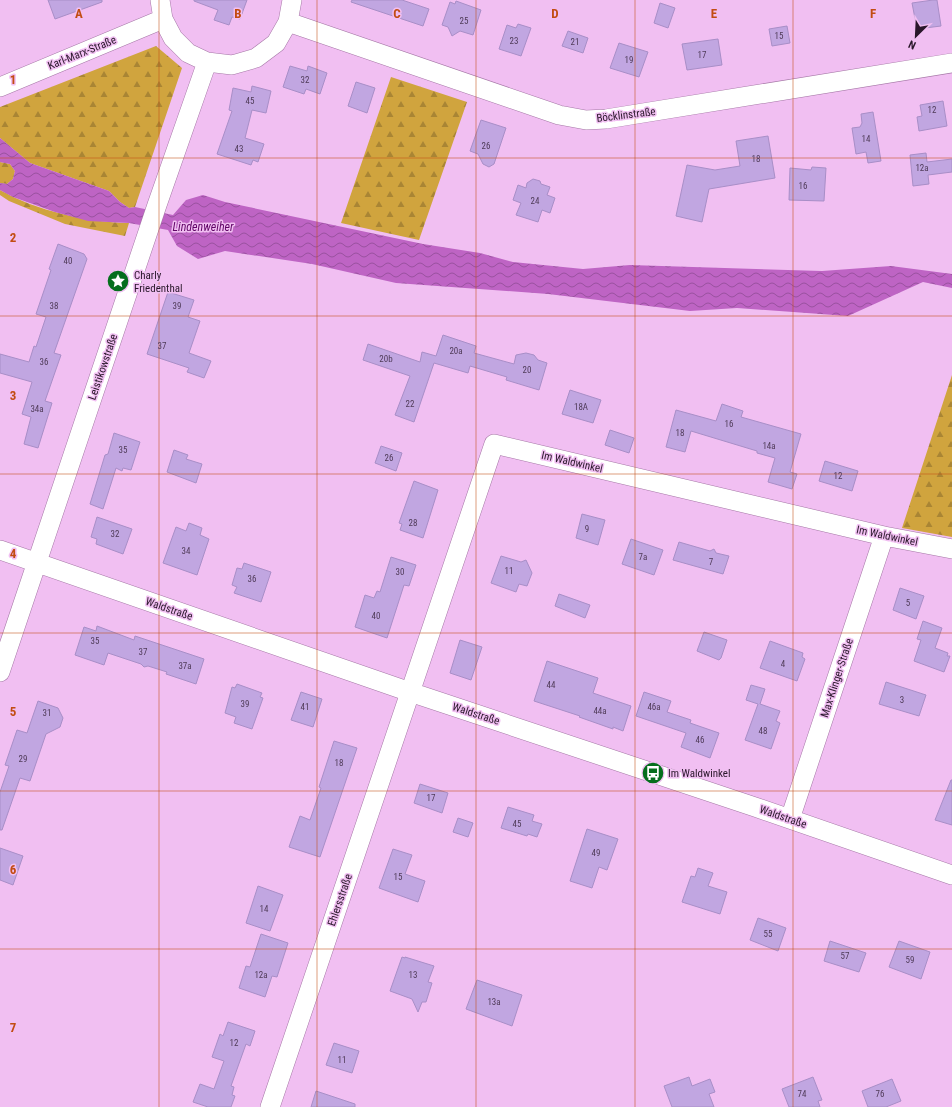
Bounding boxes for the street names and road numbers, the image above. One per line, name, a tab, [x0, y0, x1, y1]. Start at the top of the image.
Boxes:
street label: Karl-Marx-Straße	[46, 33, 118, 73]
street label: Böcklinstraße	[596, 105, 656, 125]
street label: Leistikowstraße	[86, 332, 120, 402]
street label: Im Waldwinkel	[540, 449, 604, 475]
street label: Im Waldwinkel	[855, 523, 919, 549]
street label: Waldstraße	[144, 595, 194, 623]
street label: Max-Klinger-Straße	[818, 637, 856, 719]
street label: Waldstraße	[451, 700, 501, 728]
street label: Waldstraße	[758, 803, 808, 831]
street label: Ehlersstraße	[325, 872, 355, 928]

